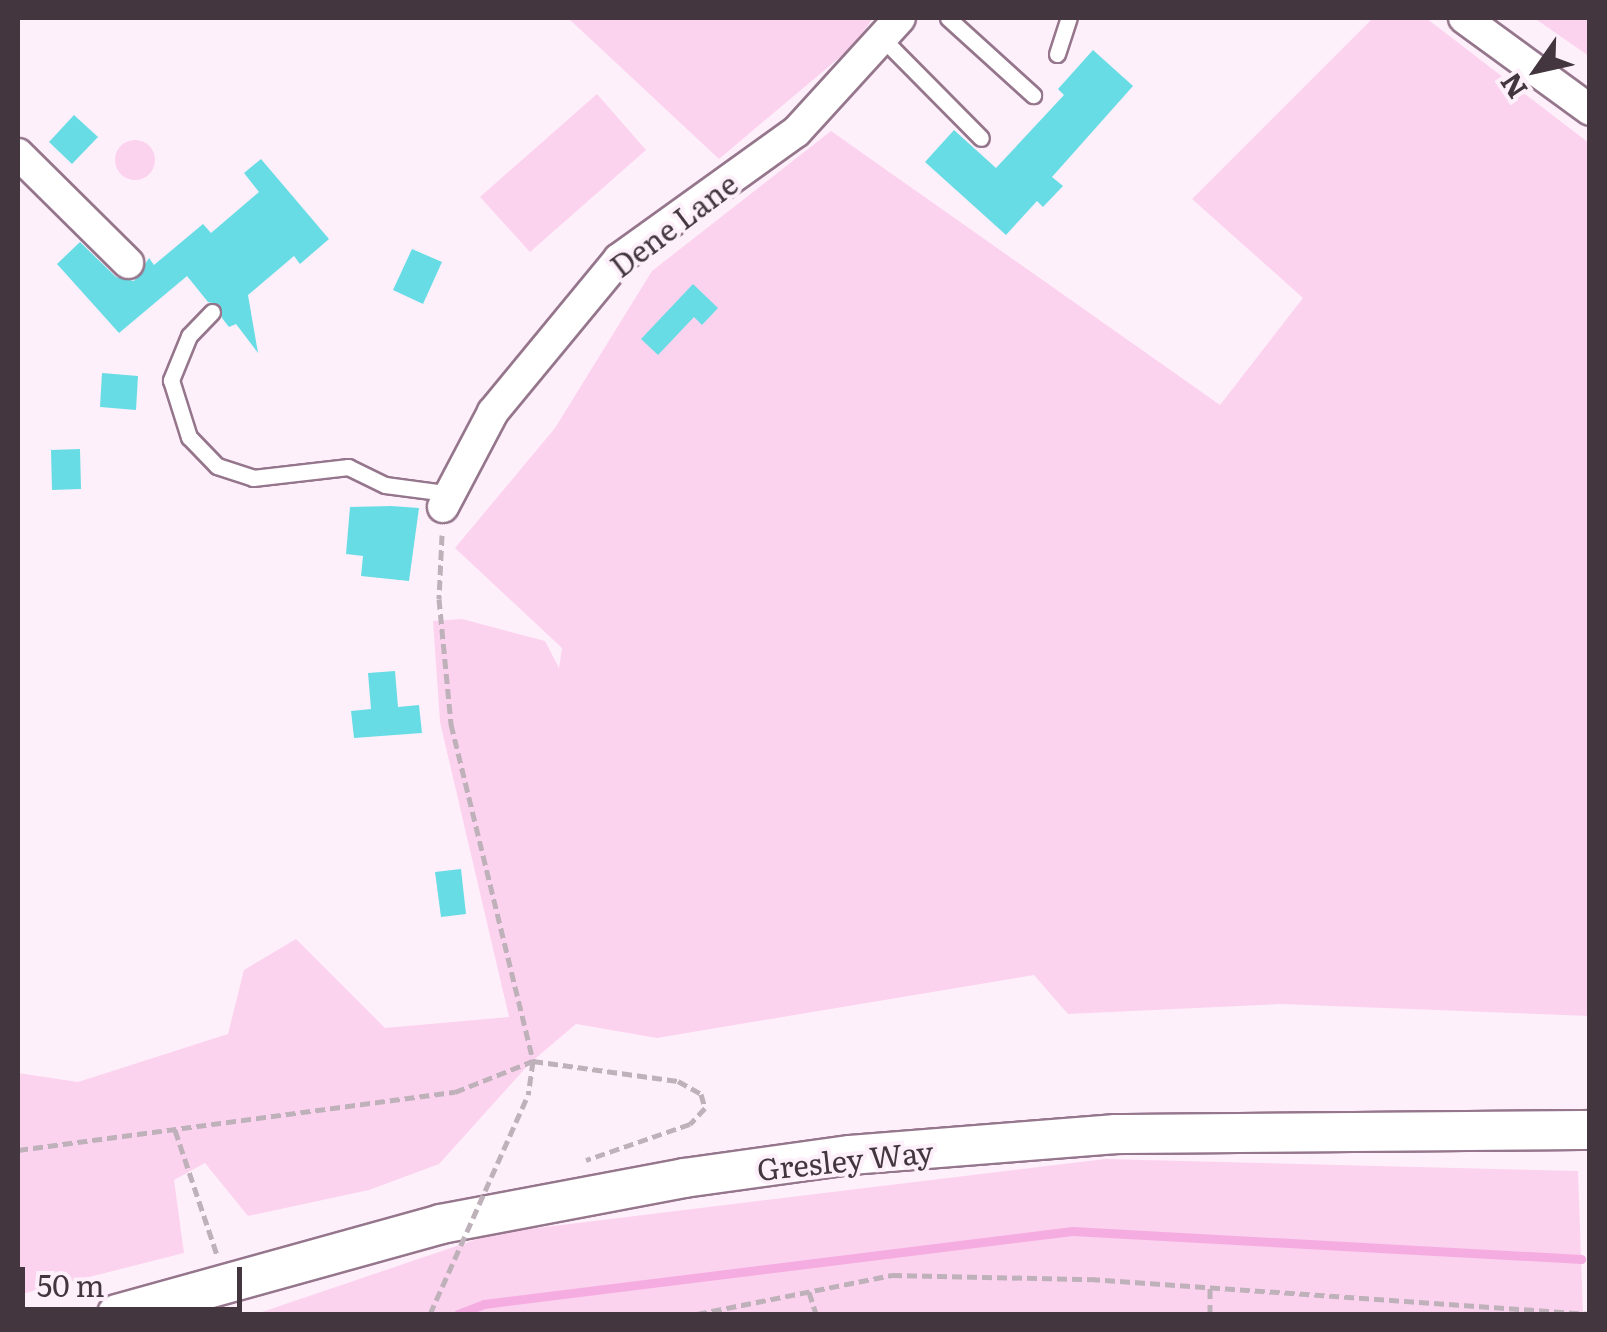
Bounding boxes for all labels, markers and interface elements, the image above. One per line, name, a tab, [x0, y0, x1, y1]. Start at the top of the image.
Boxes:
north arrow	[1487, 20, 1587, 120]
text: N	[1488, 65, 1536, 108]
street label: Dene Lane	[602, 165, 744, 283]
street label: Gresley Way	[755, 1132, 935, 1186]
scale bar	[25, 1247, 248, 1309]
text: 50 m	[37, 1262, 105, 1306]

